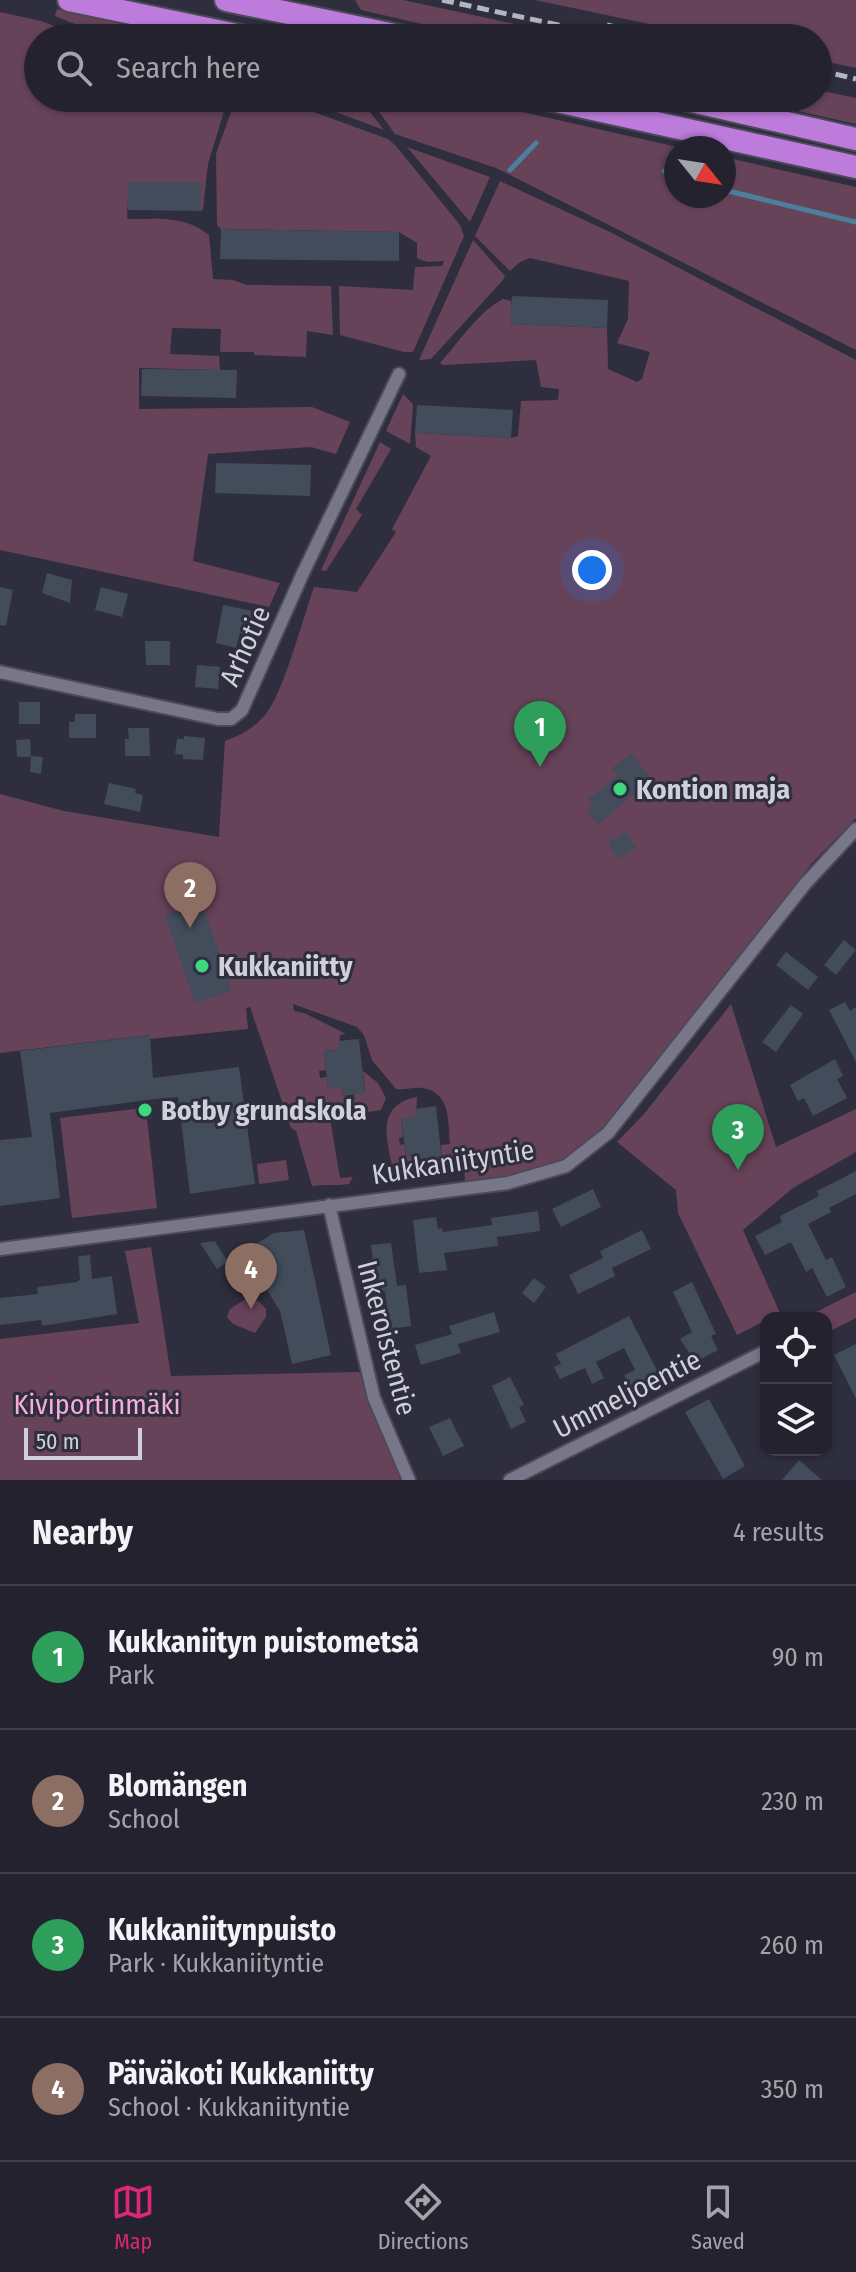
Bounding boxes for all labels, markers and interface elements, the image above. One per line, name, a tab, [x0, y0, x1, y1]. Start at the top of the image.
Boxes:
search box	[24, 24, 832, 112]
icon: search	[52, 46, 96, 90]
text: Search here	[116, 50, 261, 86]
north arrow	[664, 136, 736, 208]
your location	[572, 550, 612, 590]
street label: Arhotie	[213, 601, 277, 691]
pin: 1	[514, 701, 566, 767]
place label: Kontion maja	[636, 773, 790, 806]
marker: Kontion maja	[611, 780, 629, 798]
pin: 2	[164, 862, 216, 928]
place label: Kukkaniitty	[218, 950, 353, 983]
marker: Kukkaniitty	[193, 957, 211, 975]
place label: Botby grundskola	[161, 1094, 367, 1127]
marker: Botby grundskola	[136, 1101, 154, 1119]
pin: 3	[712, 1104, 764, 1170]
street label: Kukkaniityntie	[370, 1133, 536, 1191]
pin: 4	[225, 1243, 277, 1309]
street label: Inkeroistentie	[351, 1257, 423, 1419]
map controls	[760, 1312, 832, 1456]
button: locate	[760, 1312, 832, 1384]
street label: Ummeljoentie	[548, 1343, 706, 1445]
button: layers	[760, 1384, 832, 1456]
park label: Kiviportinmäki	[13, 1388, 181, 1421]
scale bar	[24, 1424, 142, 1460]
text: 50 m	[36, 1428, 80, 1455]
text: Nearby	[32, 1512, 133, 1553]
text: 4 results	[733, 1517, 824, 1548]
text: Kukkaniityn puistometsä	[108, 1624, 419, 1660]
text: 1	[53, 1642, 64, 1673]
text: 90 m	[772, 1642, 824, 1673]
text: Park	[108, 1660, 154, 1691]
text: Blomängen	[108, 1768, 248, 1804]
text: 2	[52, 1786, 64, 1817]
text: 230 m	[761, 1786, 824, 1817]
text: School	[108, 1804, 180, 1835]
text: Kukkaniitynpuisto	[108, 1912, 336, 1948]
text: 3	[52, 1930, 64, 1961]
text: 260 m	[760, 1930, 824, 1961]
text: Park · Kukkaniityntie	[108, 1948, 324, 1979]
text: Päiväkoti Kukkaniitty	[108, 2056, 374, 2092]
text: 4	[51, 2074, 65, 2105]
text: 350 m	[761, 2074, 824, 2105]
text: School · Kukkaniityntie	[108, 2092, 350, 2123]
tab: Map	[111, 2180, 155, 2255]
tab: Directions	[378, 2180, 469, 2255]
tab: Saved	[691, 2180, 745, 2255]

